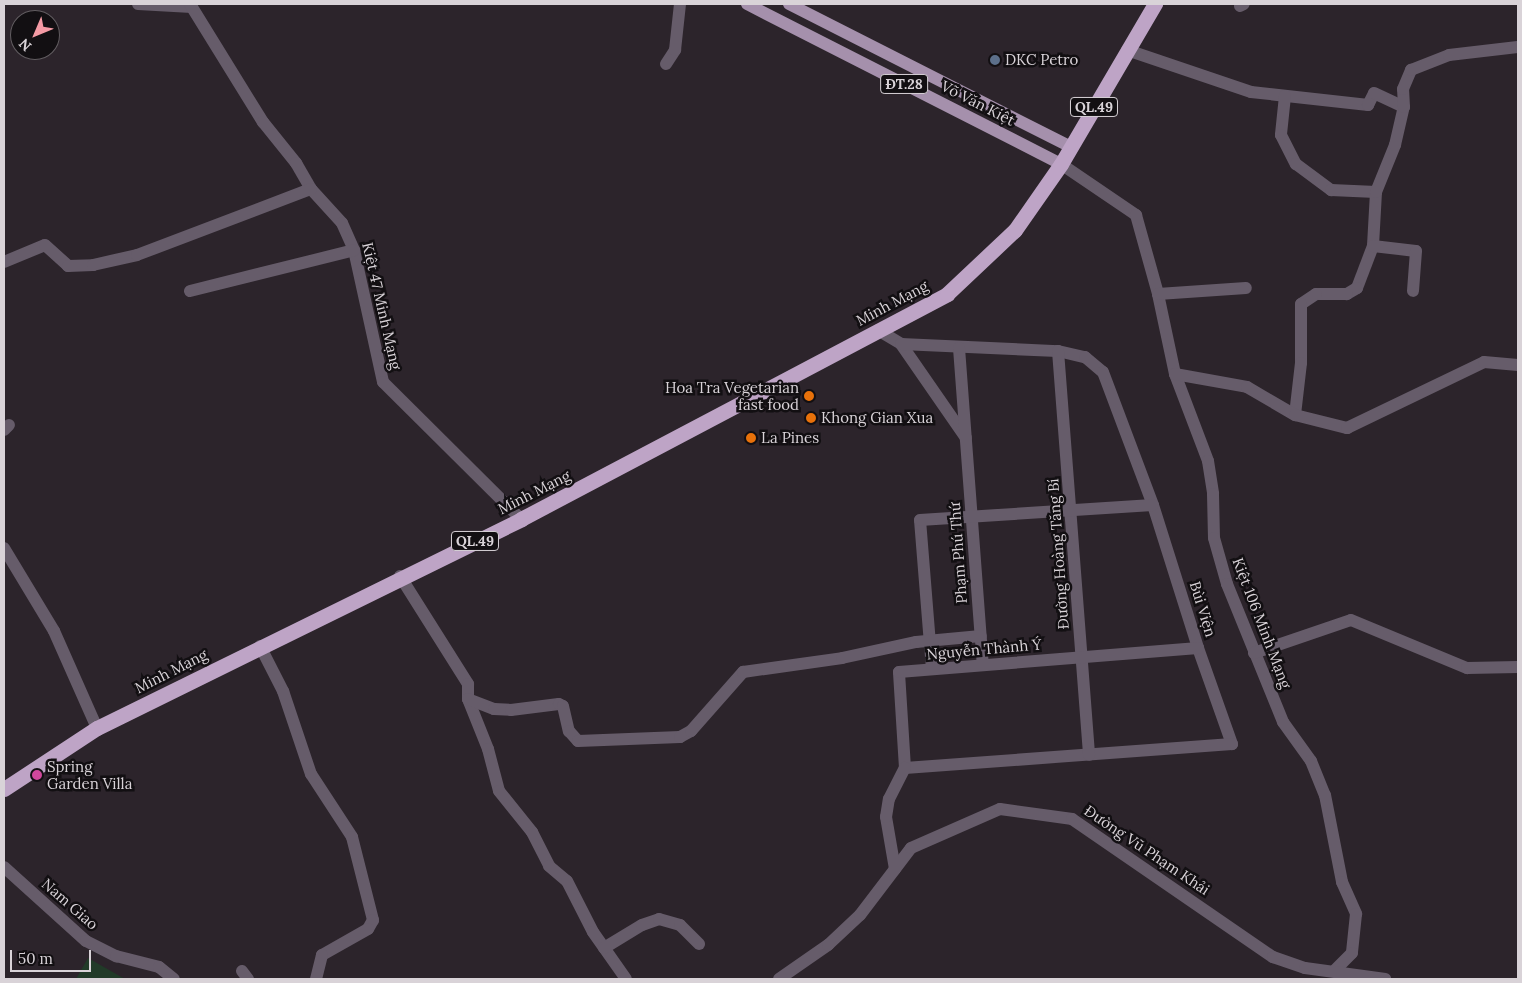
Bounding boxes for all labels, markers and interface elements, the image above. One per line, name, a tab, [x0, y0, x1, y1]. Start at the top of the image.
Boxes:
north arrow	[10, 10, 60, 60]
text: N	[15, 35, 35, 55]
place label: DKC Petro	[1005, 51, 1078, 69]
marker: DKC Petro	[989, 54, 1001, 66]
road number: ĐT.28	[879, 72, 929, 96]
street label: Võ Văn Kiệt	[938, 77, 1018, 129]
road number: QL.49	[1069, 95, 1119, 118]
street label: Kiệt 47 Minh Mạng	[359, 241, 405, 371]
street label: Minh Mạng	[853, 277, 931, 329]
place label: Hoa Tra Vegetarian fast food	[665, 378, 799, 413]
marker: Hoa Tra Vegetarian fast food	[803, 390, 815, 402]
place label: Khong Gian Xua	[821, 409, 933, 427]
marker: Khong Gian Xua	[805, 412, 817, 424]
place label: La Pines	[761, 429, 819, 447]
marker: La Pines	[745, 432, 757, 444]
street label: Minh Mạng	[495, 466, 573, 518]
street label: Đường Hoàng Tăng Bí	[1044, 478, 1072, 630]
street label: Phạm Phú Thứ	[945, 502, 971, 604]
road number: QL.49	[450, 530, 500, 552]
street label: Kiệt 106 Minh Mạng	[1229, 555, 1295, 691]
street label: Bùi Viện	[1186, 579, 1220, 639]
street label: Nguyễn Thành Ý	[926, 635, 1042, 663]
street label: Minh Mạng	[132, 645, 210, 697]
place label: Spring Garden Villa	[47, 757, 132, 792]
marker: Spring Garden Villa	[31, 769, 43, 781]
street label: Đường Vũ Phạm Khải	[1081, 801, 1213, 899]
street label: Nam Giao	[38, 875, 102, 933]
scale bar	[12, 940, 94, 972]
text: 50 m	[18, 949, 53, 968]

